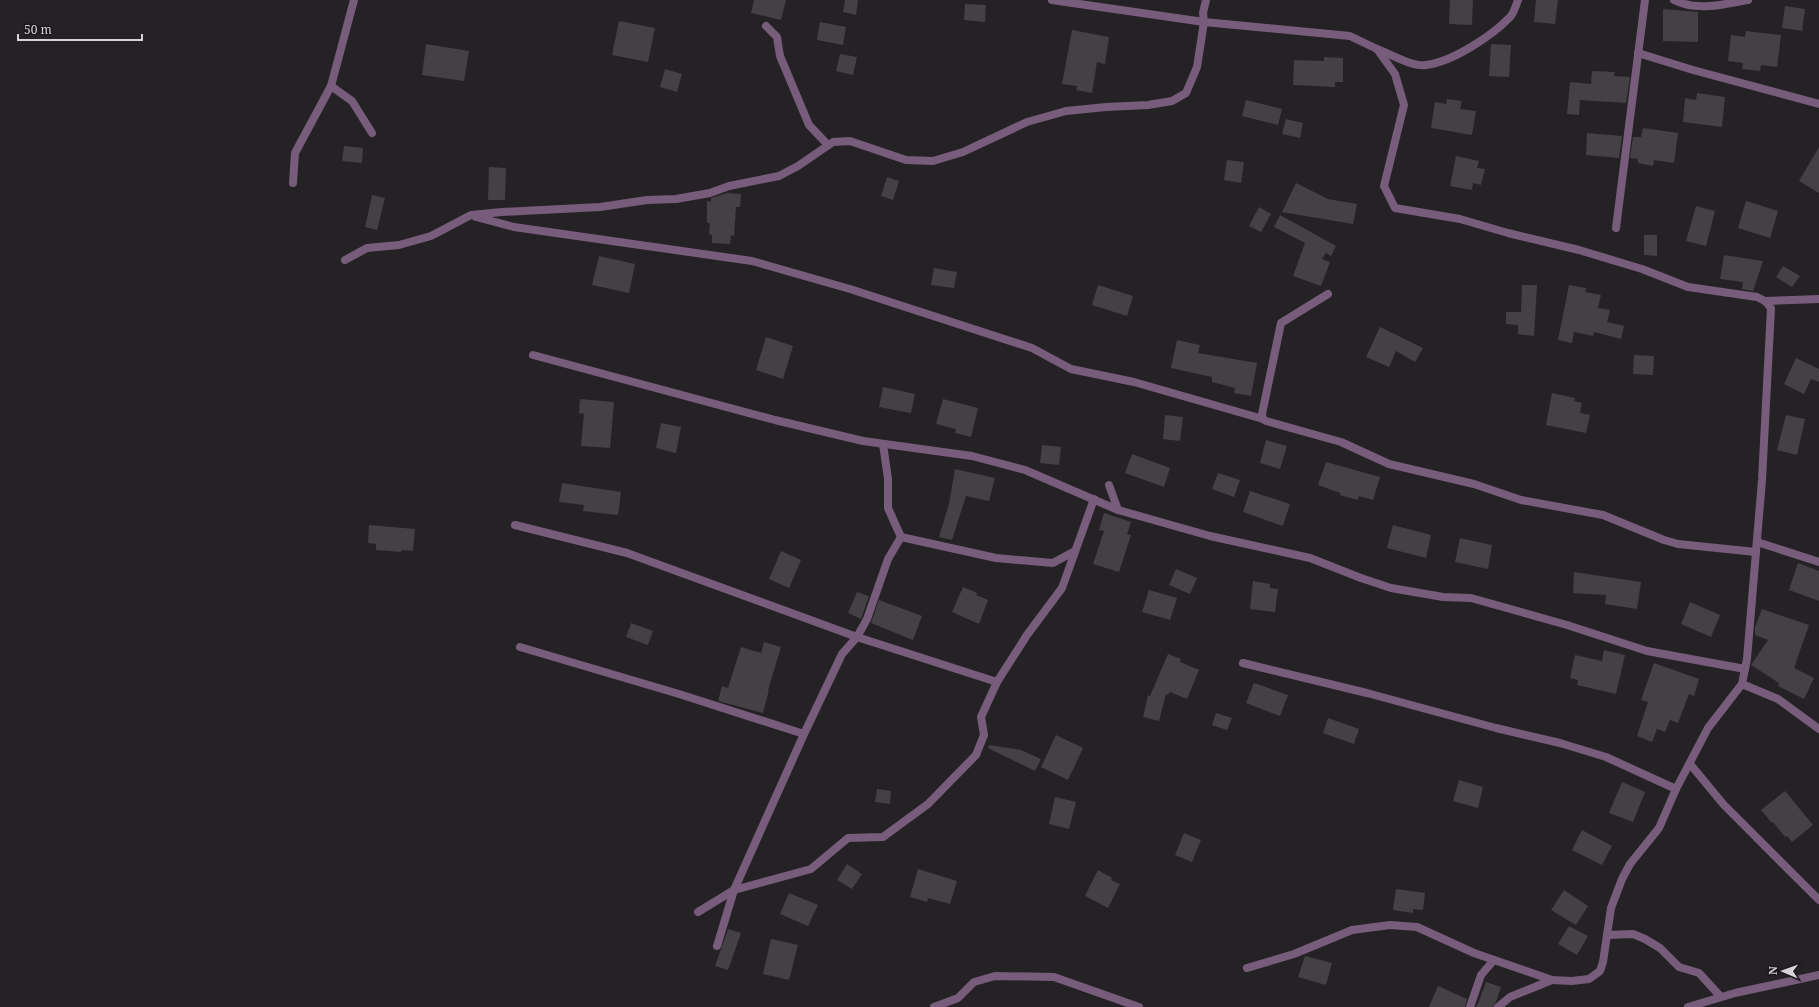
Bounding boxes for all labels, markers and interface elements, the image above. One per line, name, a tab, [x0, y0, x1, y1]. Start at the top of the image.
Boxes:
scale bar	[18, 16, 142, 42]
text: 50 m	[24, 21, 52, 38]
north arrow	[1763, 951, 1803, 991]
text: N	[1765, 966, 1780, 975]

